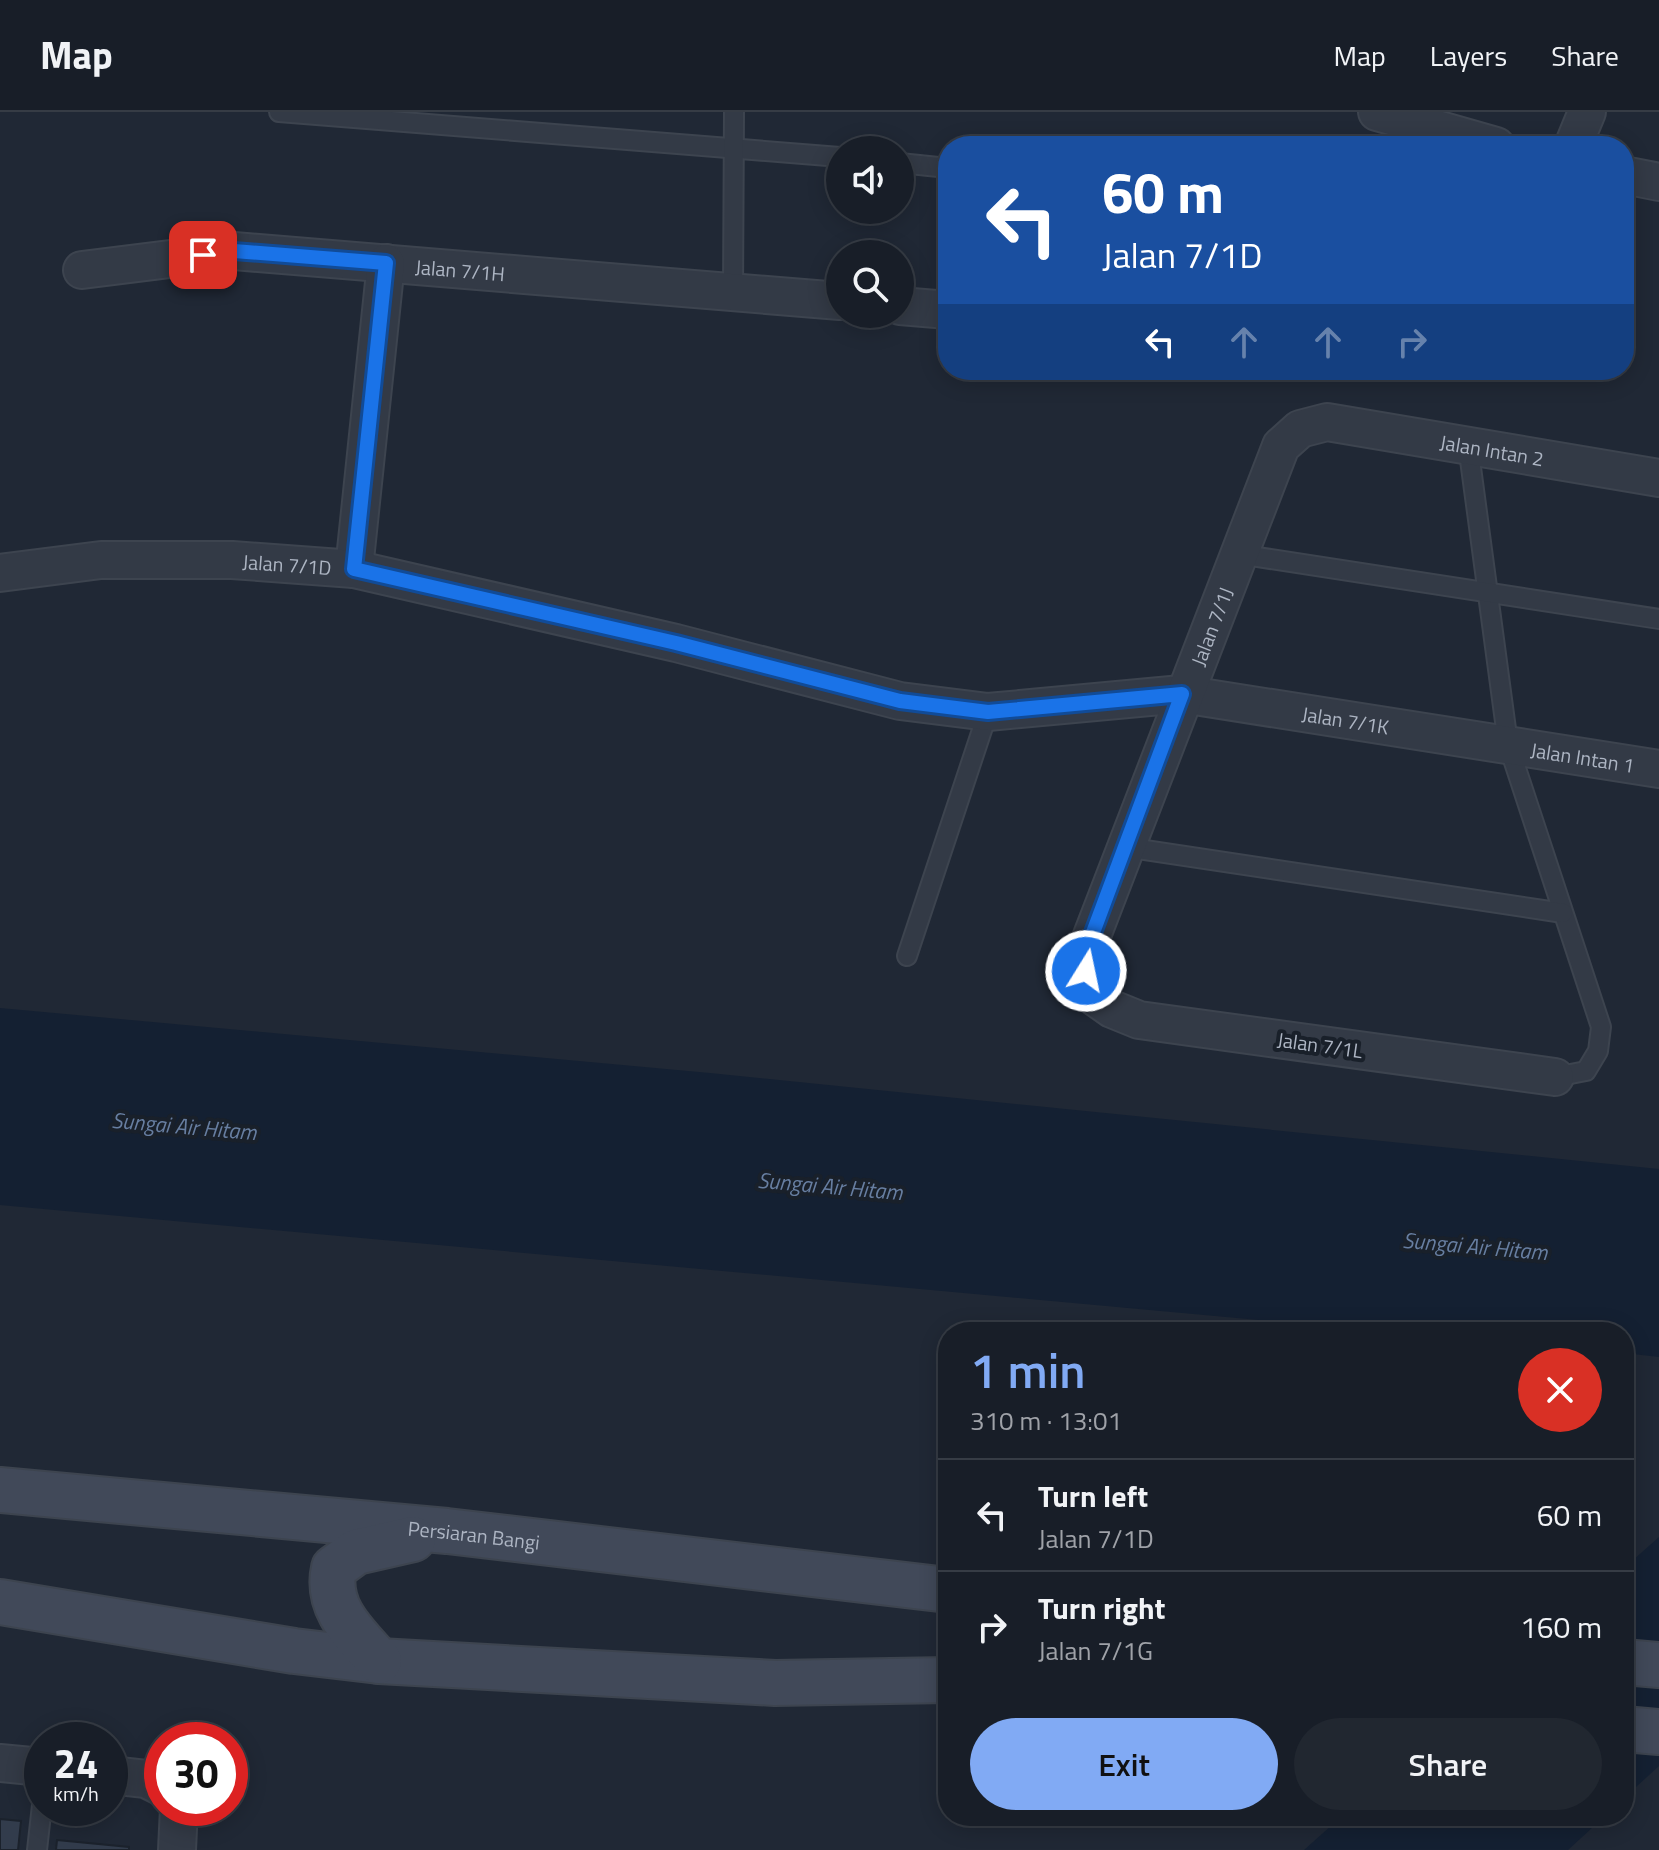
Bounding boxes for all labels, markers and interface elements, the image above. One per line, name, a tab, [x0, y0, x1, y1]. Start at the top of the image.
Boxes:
text: Map	[40, 26, 113, 84]
text: Map	[1333, 34, 1386, 77]
text: Layers	[1430, 34, 1507, 77]
text: Share	[1551, 34, 1619, 77]
map controls	[826, 136, 914, 328]
button: sound	[826, 136, 914, 224]
text: 60 m	[1102, 150, 1224, 235]
icon: left	[970, 168, 1074, 272]
pin	[169, 221, 237, 289]
text: Jalan 7/1D	[1102, 227, 1262, 282]
icon: arrive	[181, 233, 225, 277]
button: search	[826, 240, 914, 328]
street label: Jalan 7/1H	[414, 251, 506, 289]
icon: left	[1138, 320, 1182, 364]
icon: ahead	[1222, 320, 1266, 364]
icon: ahead	[1306, 320, 1350, 364]
icon: right	[1390, 320, 1434, 364]
street label: Jalan Intan 2	[1438, 426, 1546, 474]
street label: Jalan 7/1D	[241, 545, 333, 583]
street label: Jalan 7/1J	[1182, 582, 1241, 670]
street label: Jalan 7/1K	[1300, 698, 1392, 742]
street label: Jalan Intan 1	[1529, 734, 1637, 780]
position arrow	[1044, 929, 1128, 1013]
street label: Jalan 7/1L	[1275, 1024, 1365, 1066]
water label: Sungai Air Hitam	[110, 1103, 259, 1149]
water label: Sungai Air Hitam	[756, 1163, 905, 1209]
water label: Sungai Air Hitam	[1401, 1223, 1550, 1269]
text: 1 min	[970, 1334, 1085, 1407]
button: close	[1518, 1348, 1602, 1432]
text: 310 m · 13:01	[970, 1401, 1122, 1440]
text: Turn left	[1038, 1473, 1148, 1519]
text: 60 m	[1537, 1492, 1602, 1538]
icon: left	[970, 1493, 1014, 1537]
street label: Persiaran Bangi	[407, 1512, 542, 1557]
text: Jalan 7/1D	[1038, 1519, 1154, 1558]
text: Turn right	[1038, 1585, 1166, 1631]
text: 160 m	[1520, 1604, 1602, 1650]
icon: right	[970, 1605, 1014, 1649]
text: Jalan 7/1G	[1038, 1631, 1153, 1670]
button: Exit	[970, 1718, 1278, 1810]
button: Share	[1294, 1718, 1602, 1810]
speed limit sign: 30	[144, 1722, 248, 1826]
text: 24	[54, 1733, 98, 1794]
text: km/h	[53, 1778, 99, 1809]

